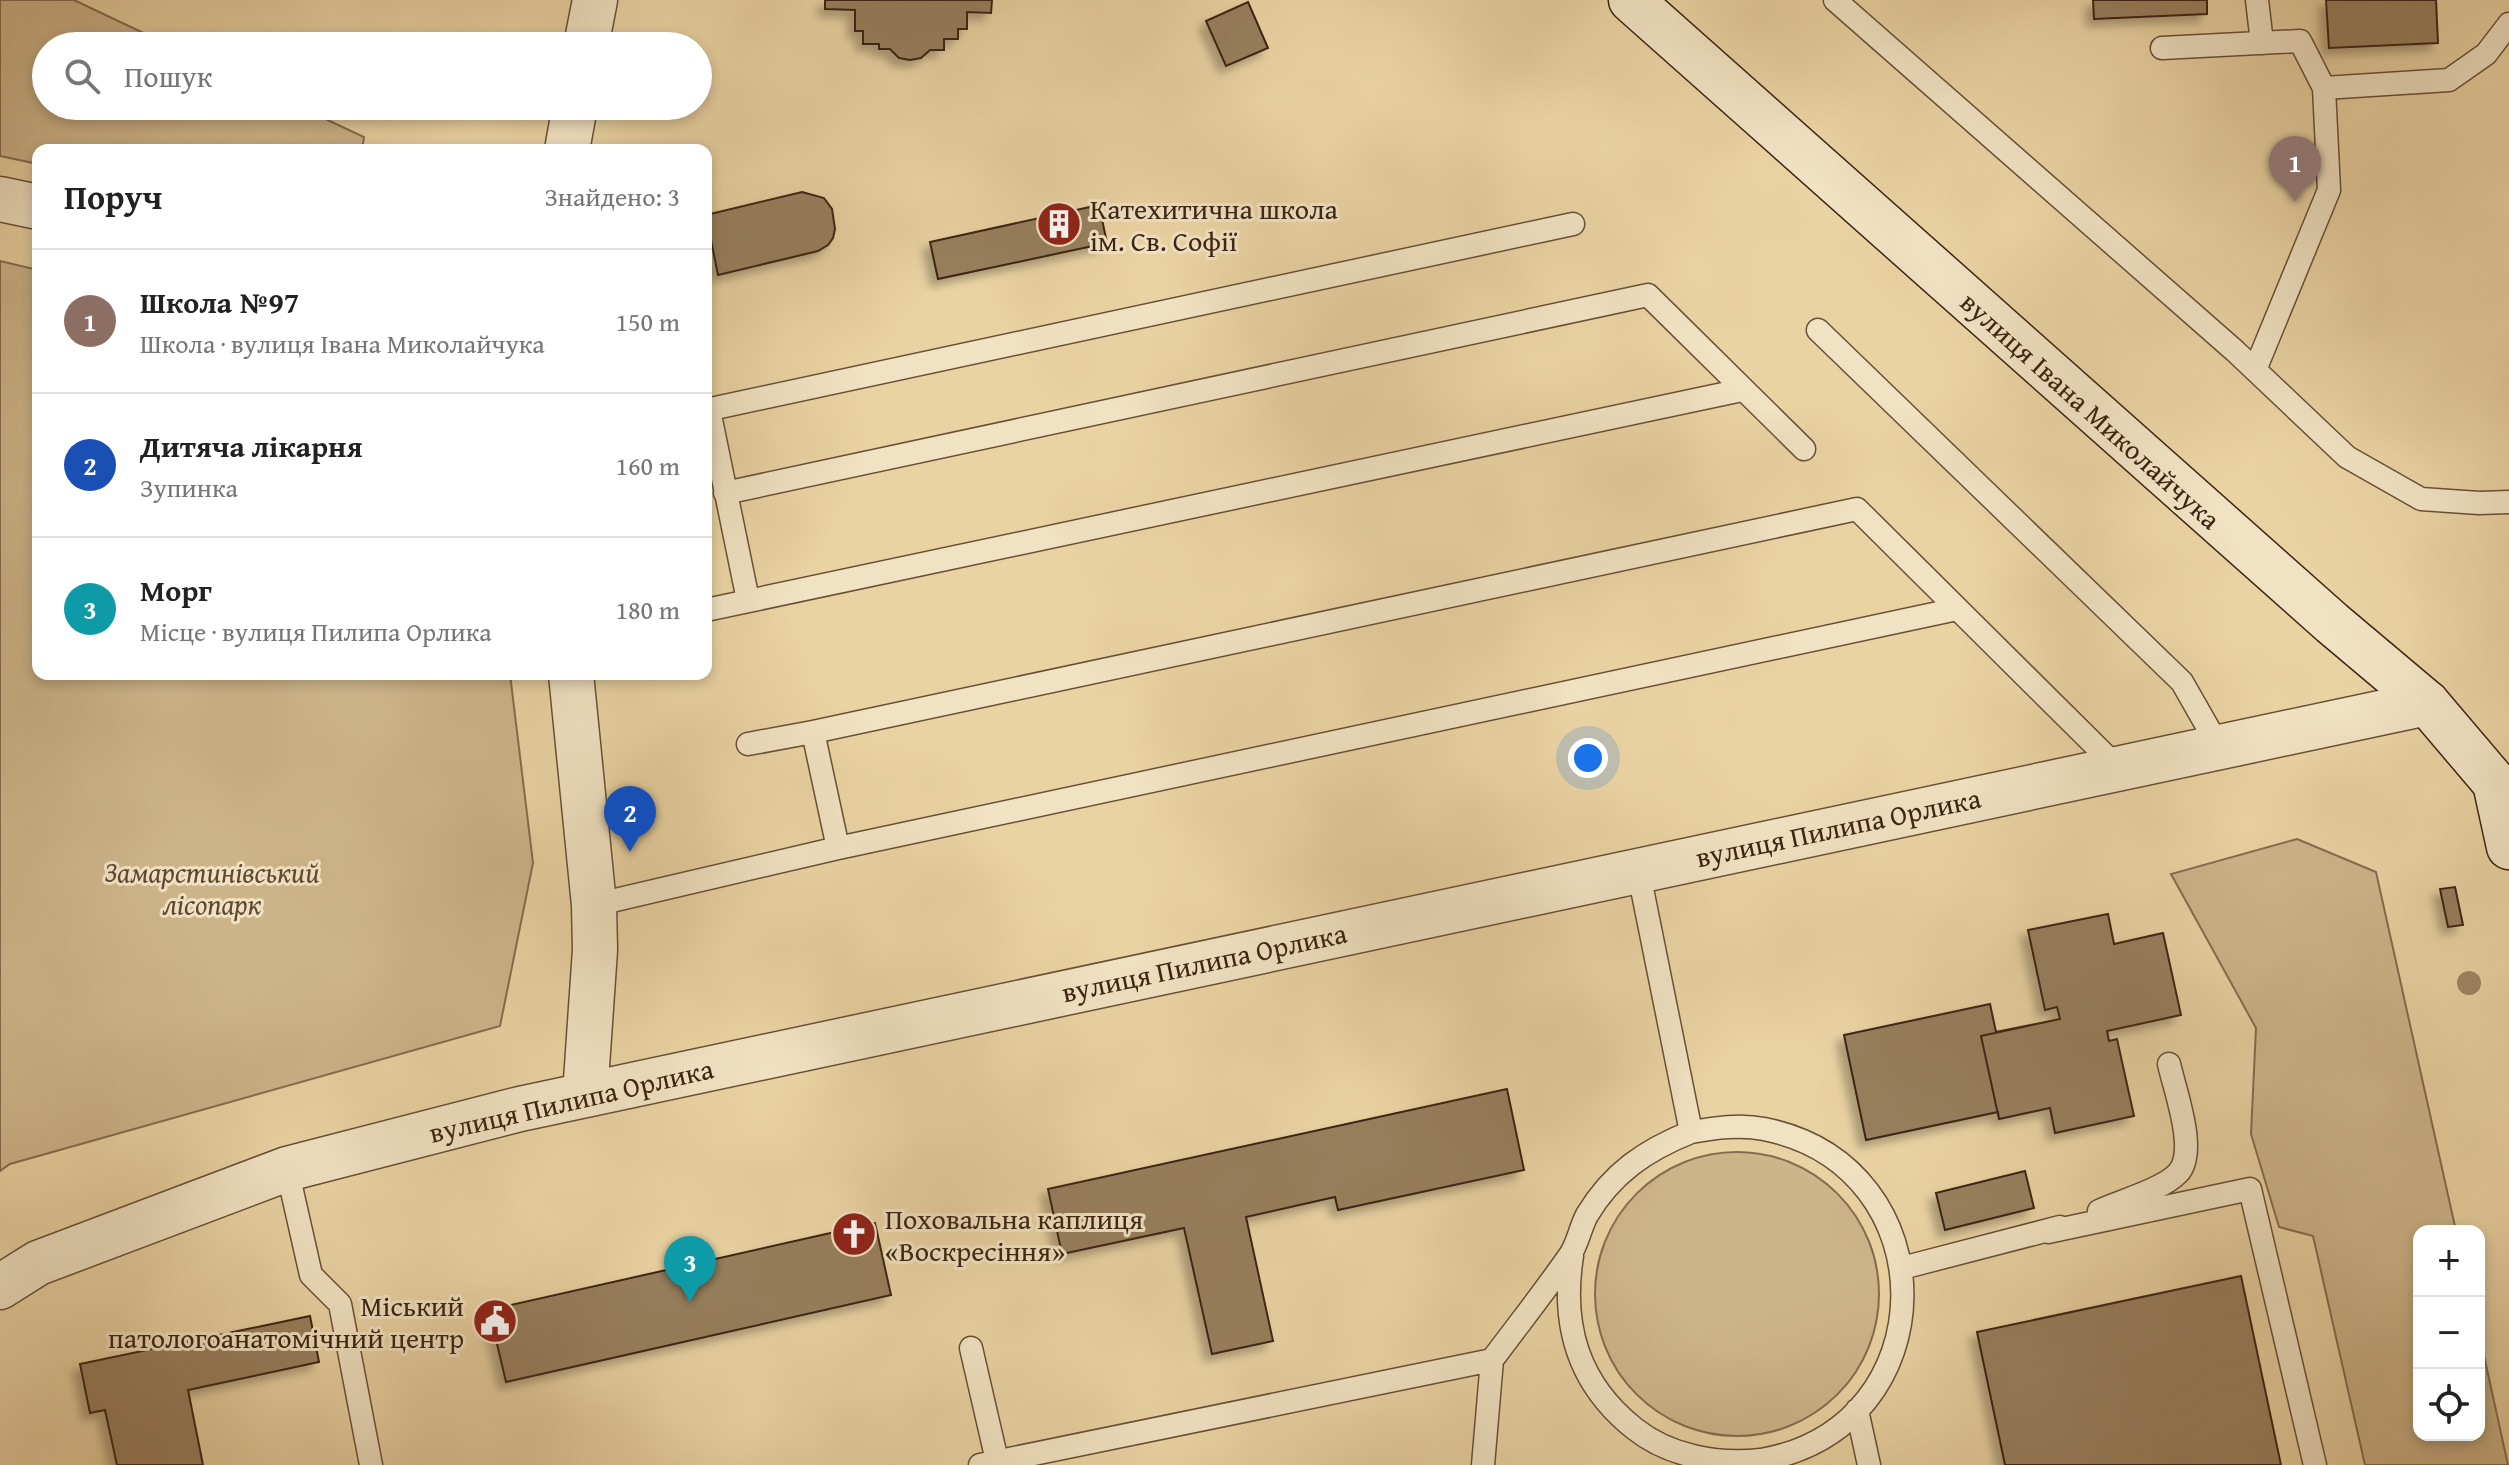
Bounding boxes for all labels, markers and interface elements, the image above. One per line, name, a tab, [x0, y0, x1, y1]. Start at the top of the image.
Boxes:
search box	[32, 32, 712, 120]
icon: search	[60, 54, 104, 98]
text: Пошук	[124, 54, 212, 98]
pin: 1	[2269, 136, 2321, 202]
text: Поруч	[64, 172, 162, 221]
text: Знайдено: 3	[544, 177, 680, 216]
place label: Катехитична школа ім. Св. Софії	[1090, 188, 1339, 261]
building icon: Катехитична школа ім. Св. Софії	[1035, 200, 1083, 248]
text: Школа №97	[140, 280, 299, 324]
street label: вулиця Івана Миколайчука	[1952, 282, 2231, 539]
text: 1	[83, 302, 97, 341]
text: 150 m	[615, 302, 680, 341]
text: Школа · вулиця Івана Миколайчука	[140, 324, 545, 363]
text: Дитяча лікарня	[140, 424, 363, 468]
text: 2	[83, 446, 97, 485]
text: 160 m	[615, 446, 680, 485]
text: Зупинка	[140, 468, 238, 507]
text: Морг	[140, 568, 212, 612]
text: 3	[83, 590, 97, 629]
text: 180 m	[615, 590, 680, 629]
text: Місце · вулиця Пилипа Орлика	[140, 612, 492, 651]
your location	[1568, 738, 1608, 778]
street label: вулиця Пилипа Орлика	[1692, 777, 1985, 877]
pin: 2	[604, 786, 656, 852]
park label: Замарстинівський лісопарк	[104, 851, 320, 924]
street label: вулиця Пилипа Орлика	[1058, 912, 1351, 1012]
street label: вулиця Пилипа Орлика	[425, 1047, 718, 1153]
place label: Поховальна каплиця «Воскресіння»	[885, 1198, 1143, 1271]
church icon: Поховальна каплиця «Воскресіння»	[830, 1210, 878, 1258]
map controls	[2413, 1225, 2485, 1441]
button: +	[2413, 1225, 2485, 1297]
pin: 3	[664, 1236, 716, 1302]
place label: Міський патологоанатомічний центр	[108, 1285, 464, 1358]
public building icon: Міський патологоанатомічний центр	[471, 1297, 519, 1345]
button: −	[2413, 1297, 2485, 1369]
button: locate	[2413, 1369, 2485, 1441]

